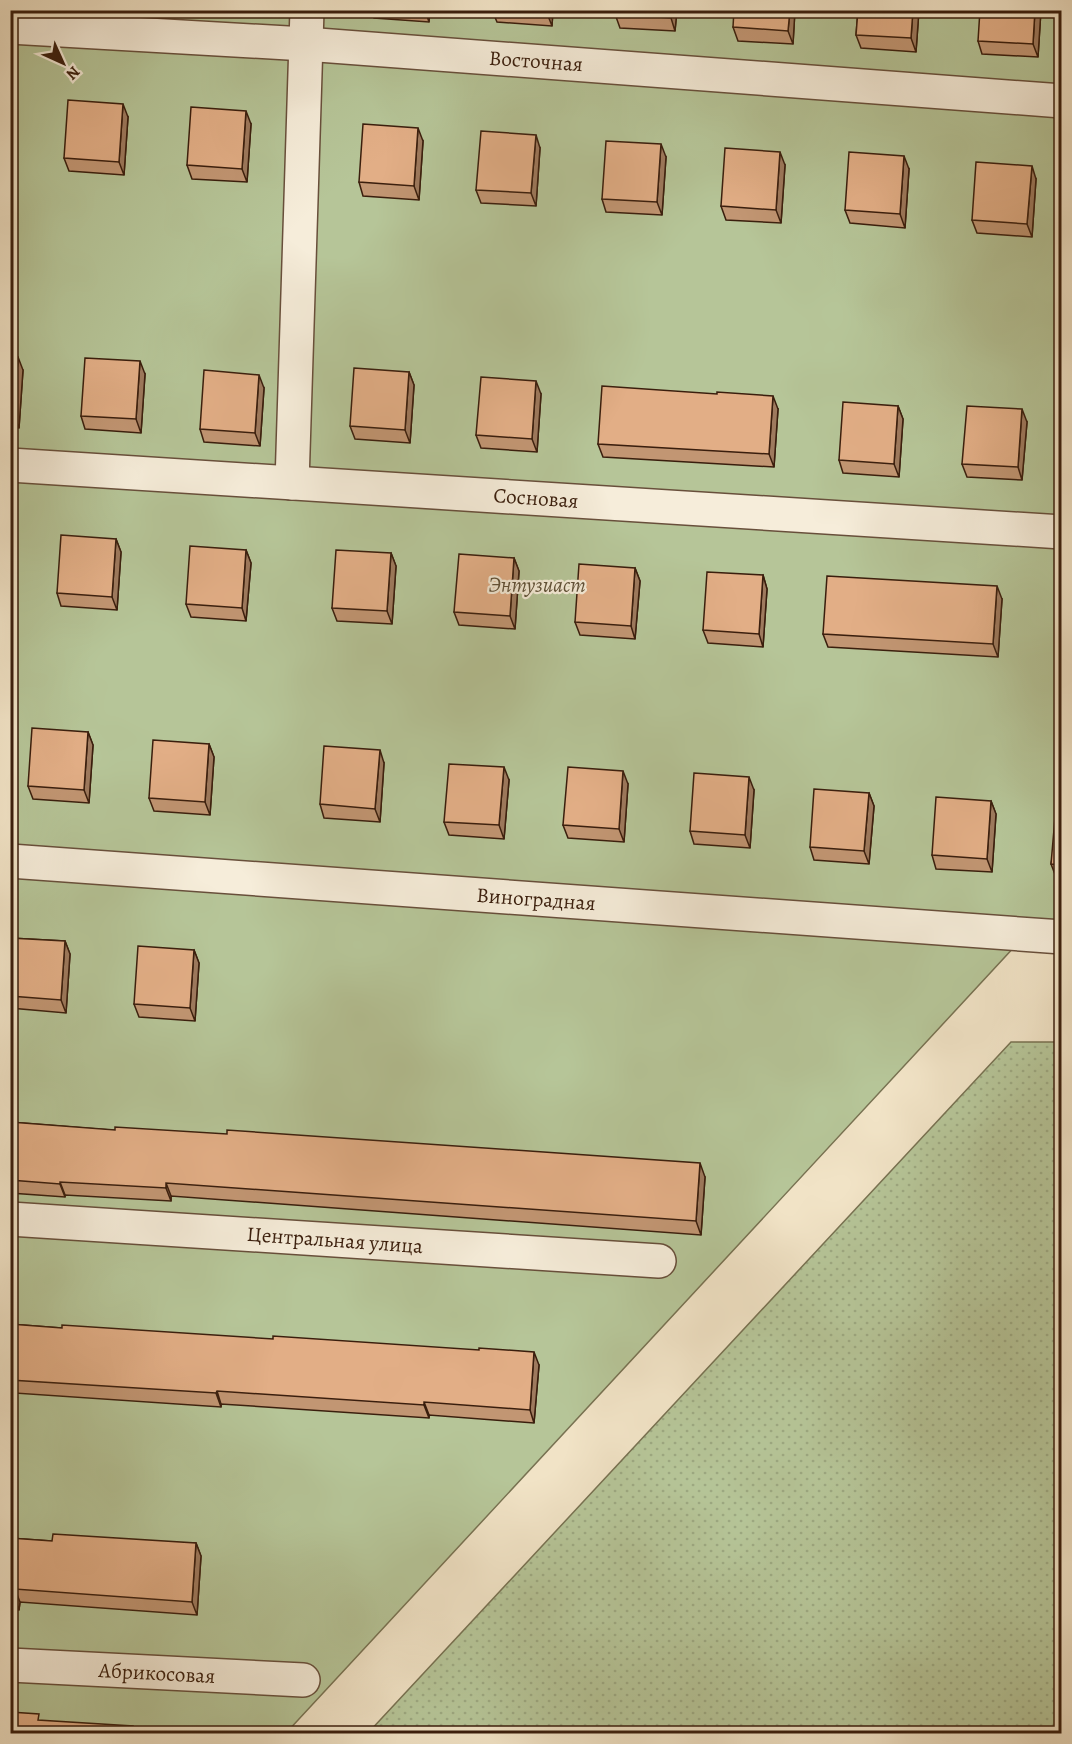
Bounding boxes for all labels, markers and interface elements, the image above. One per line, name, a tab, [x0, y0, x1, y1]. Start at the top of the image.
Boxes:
north arrow	[33, 33, 93, 93]
street label: Восточная	[488, 44, 584, 78]
text: N	[61, 61, 85, 85]
street label: Сосновая	[493, 481, 579, 515]
park label: Энтузиаст	[488, 571, 586, 599]
street label: Виноградная	[476, 881, 596, 917]
street label: Центральная улица	[246, 1220, 424, 1260]
street label: Абрикосовая	[97, 1656, 216, 1690]

